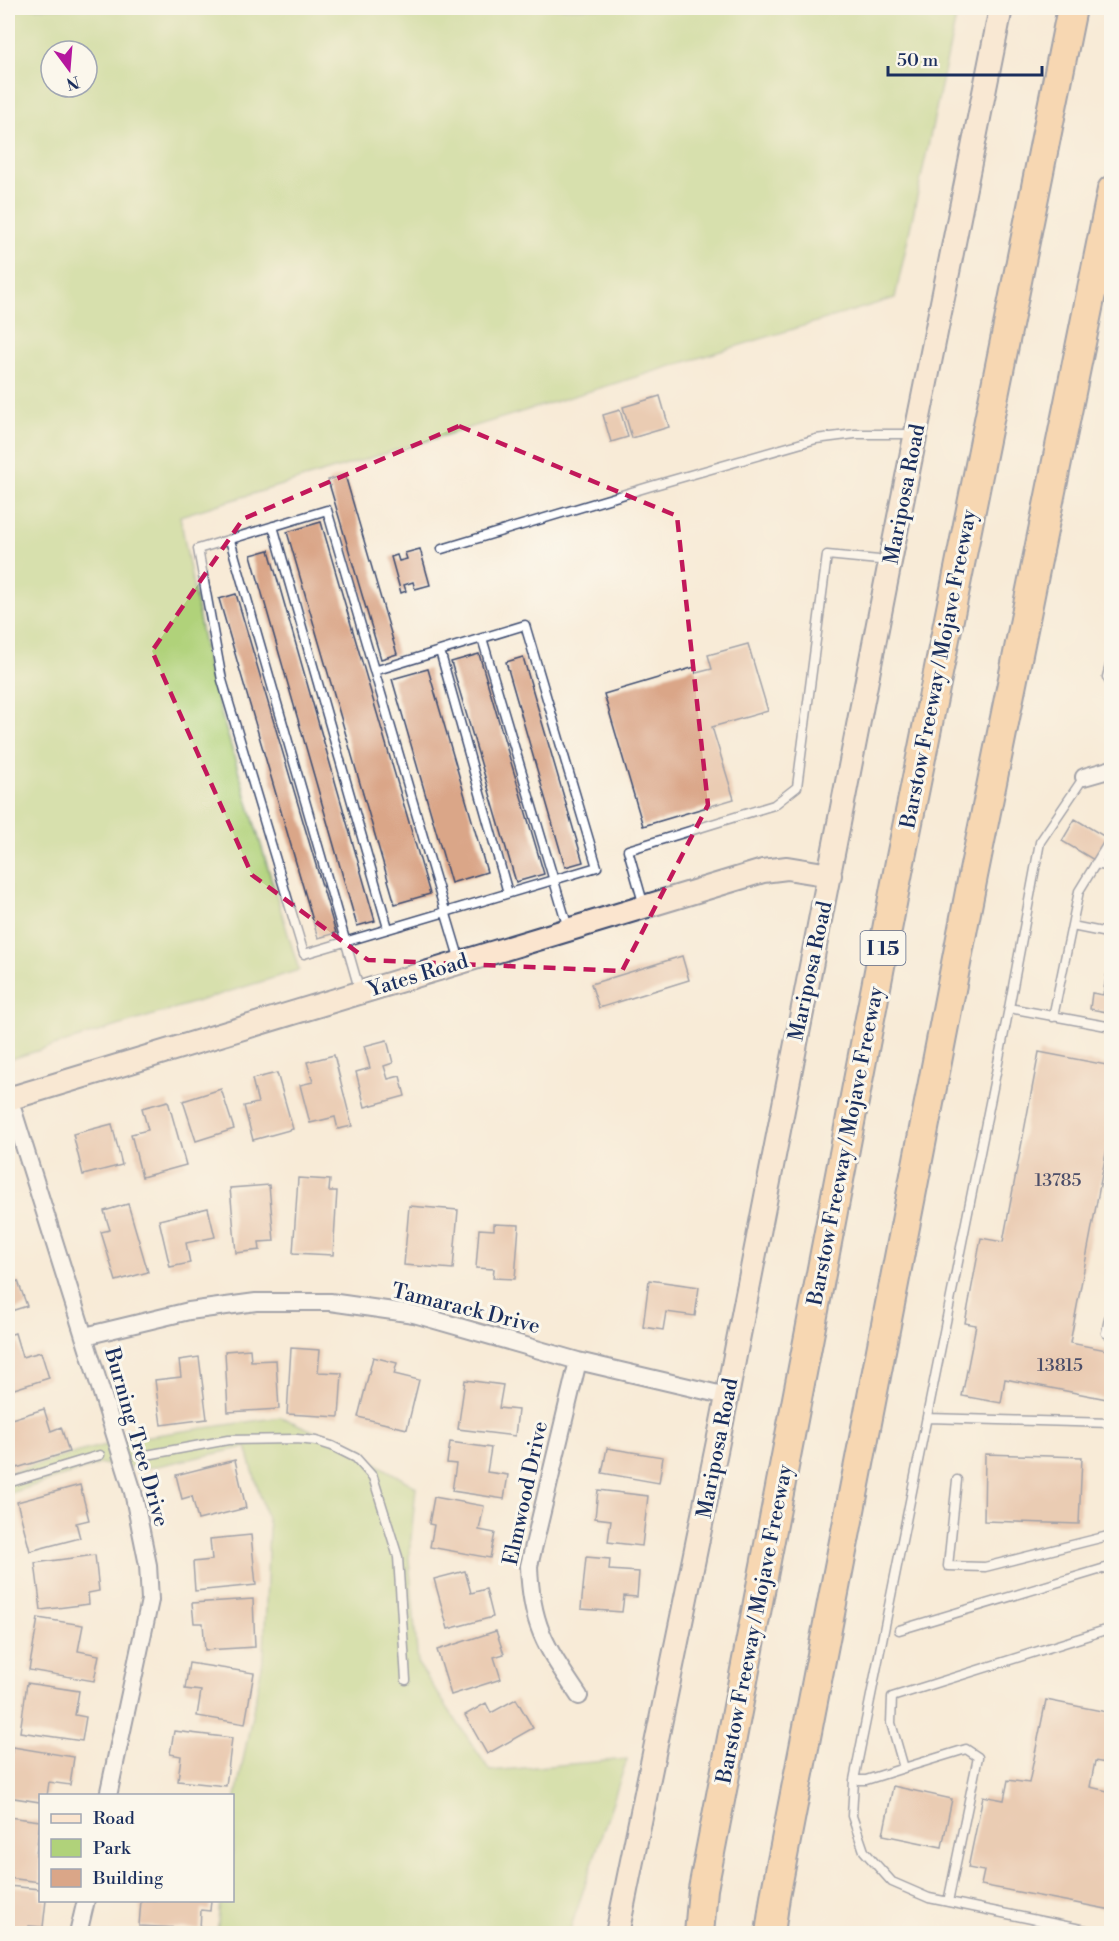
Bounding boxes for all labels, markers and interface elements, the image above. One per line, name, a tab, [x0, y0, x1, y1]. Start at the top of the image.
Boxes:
north arrow	[39, 39, 99, 99]
scale bar	[888, 39, 1042, 77]
text: 50 m	[897, 49, 939, 72]
text: N	[64, 71, 82, 94]
street label: Mariposa Road	[879, 422, 931, 567]
street label: Barstow Freeway / Mojave Freeway	[895, 507, 983, 832]
street label: Mariposa Road	[783, 899, 839, 1044]
road number: I 15	[860, 931, 906, 965]
street label: Yates Road	[364, 948, 472, 1004]
street label: Barstow Freeway / Mojave Freeway	[802, 984, 890, 1309]
house number: 13785	[1035, 1169, 1082, 1192]
street label: Tamarack Drive	[389, 1278, 543, 1340]
street label: Burning Tree Drive	[98, 1344, 174, 1530]
house number: 13815	[1037, 1354, 1083, 1377]
street label: Mariposa Road	[692, 1376, 744, 1521]
street label: Elmwood Drive	[498, 1419, 554, 1568]
street label: Barstow Freeway / Mojave Freeway	[711, 1462, 799, 1787]
legend	[39, 1794, 234, 1902]
text: Road	[93, 1807, 136, 1830]
text: Park	[93, 1837, 132, 1860]
text: Building	[92, 1867, 164, 1890]

